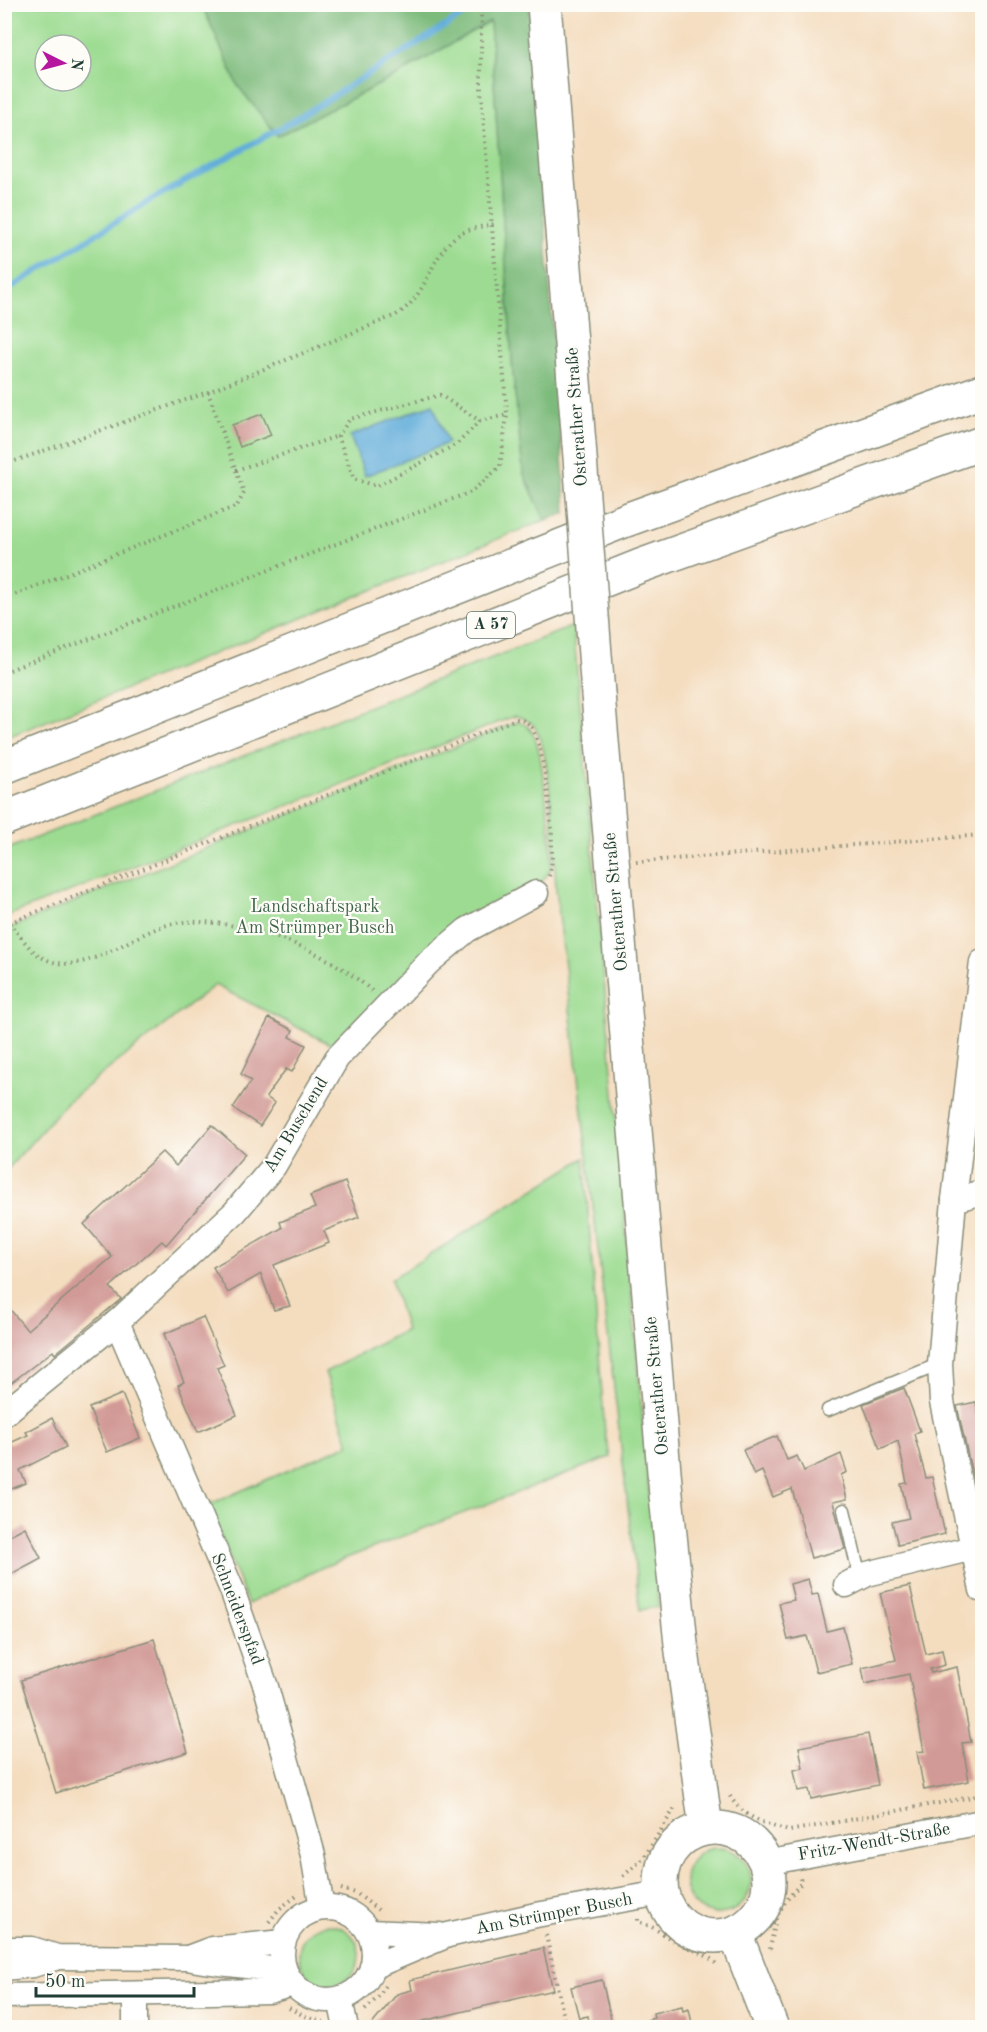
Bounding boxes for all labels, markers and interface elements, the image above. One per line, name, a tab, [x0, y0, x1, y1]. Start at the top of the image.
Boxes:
north arrow	[33, 33, 93, 93]
text: N	[67, 57, 85, 72]
street label: Osterather Straße	[563, 347, 591, 487]
road number: A 57	[467, 612, 515, 638]
street label: Osterather Straße	[601, 832, 631, 972]
park label: Landschaftspark Am Strümper Busch	[235, 898, 395, 937]
street label: Am Buschend	[260, 1074, 332, 1176]
street label: Osterather Straße	[642, 1316, 672, 1456]
street label: Schneiderspfad	[207, 1551, 267, 1667]
street label: Fritz-Wendt-Straße	[796, 1820, 952, 1864]
street label: Am Strümper Busch	[474, 1890, 634, 1938]
scale bar	[36, 1960, 194, 1998]
text: 50 m	[45, 1973, 85, 1991]

